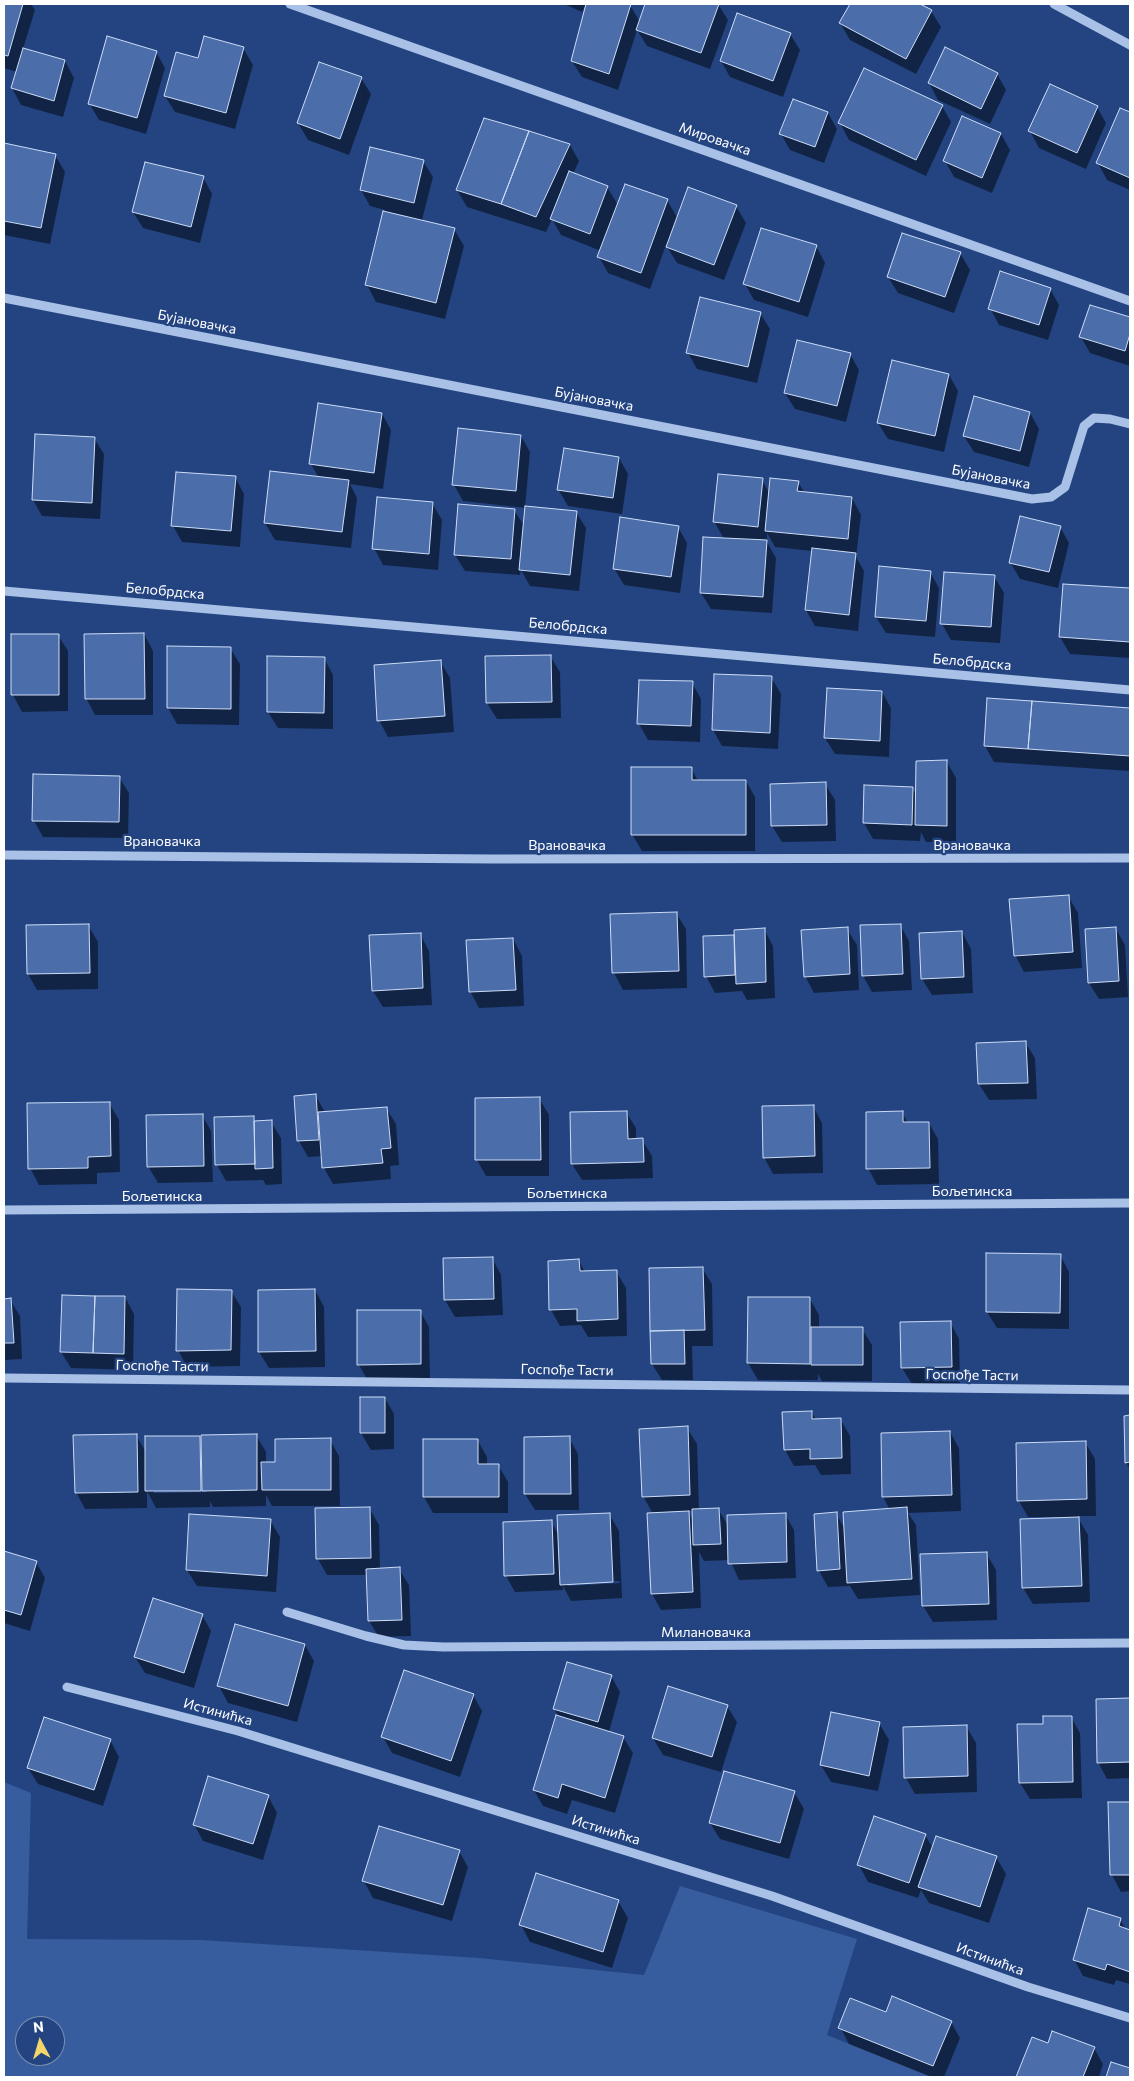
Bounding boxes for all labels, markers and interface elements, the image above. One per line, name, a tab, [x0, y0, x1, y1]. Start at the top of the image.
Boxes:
street label: Мировачка	[677, 119, 753, 159]
street label: Бујановачка	[156, 306, 238, 338]
street label: Бујановачка	[553, 383, 635, 415]
street label: Бујановачка	[950, 461, 1032, 493]
street label: Белобрдска	[125, 579, 205, 603]
street label: Белобрдска	[528, 614, 608, 638]
street label: Белобрдска	[932, 650, 1012, 674]
street label: Врановачка	[123, 833, 201, 849]
street label: Врановачка	[528, 837, 606, 853]
street label: Врановачка	[933, 837, 1011, 853]
street label: Бољетинска	[932, 1183, 1012, 1199]
street label: Бољетинска	[527, 1185, 607, 1201]
street label: Бољетинска	[122, 1188, 202, 1204]
street label: Госпође Тасти	[115, 1357, 209, 1375]
street label: Госпође Тасти	[520, 1361, 614, 1379]
street label: Госпође Тасти	[925, 1366, 1019, 1384]
street label: Милановачка	[661, 1624, 751, 1640]
street label: Истинићка	[182, 1695, 254, 1729]
street label: Истинићка	[570, 1812, 642, 1848]
street label: Истинићка	[954, 1939, 1026, 1979]
north arrow	[15, 2016, 65, 2066]
text: N	[32, 2018, 45, 2036]

